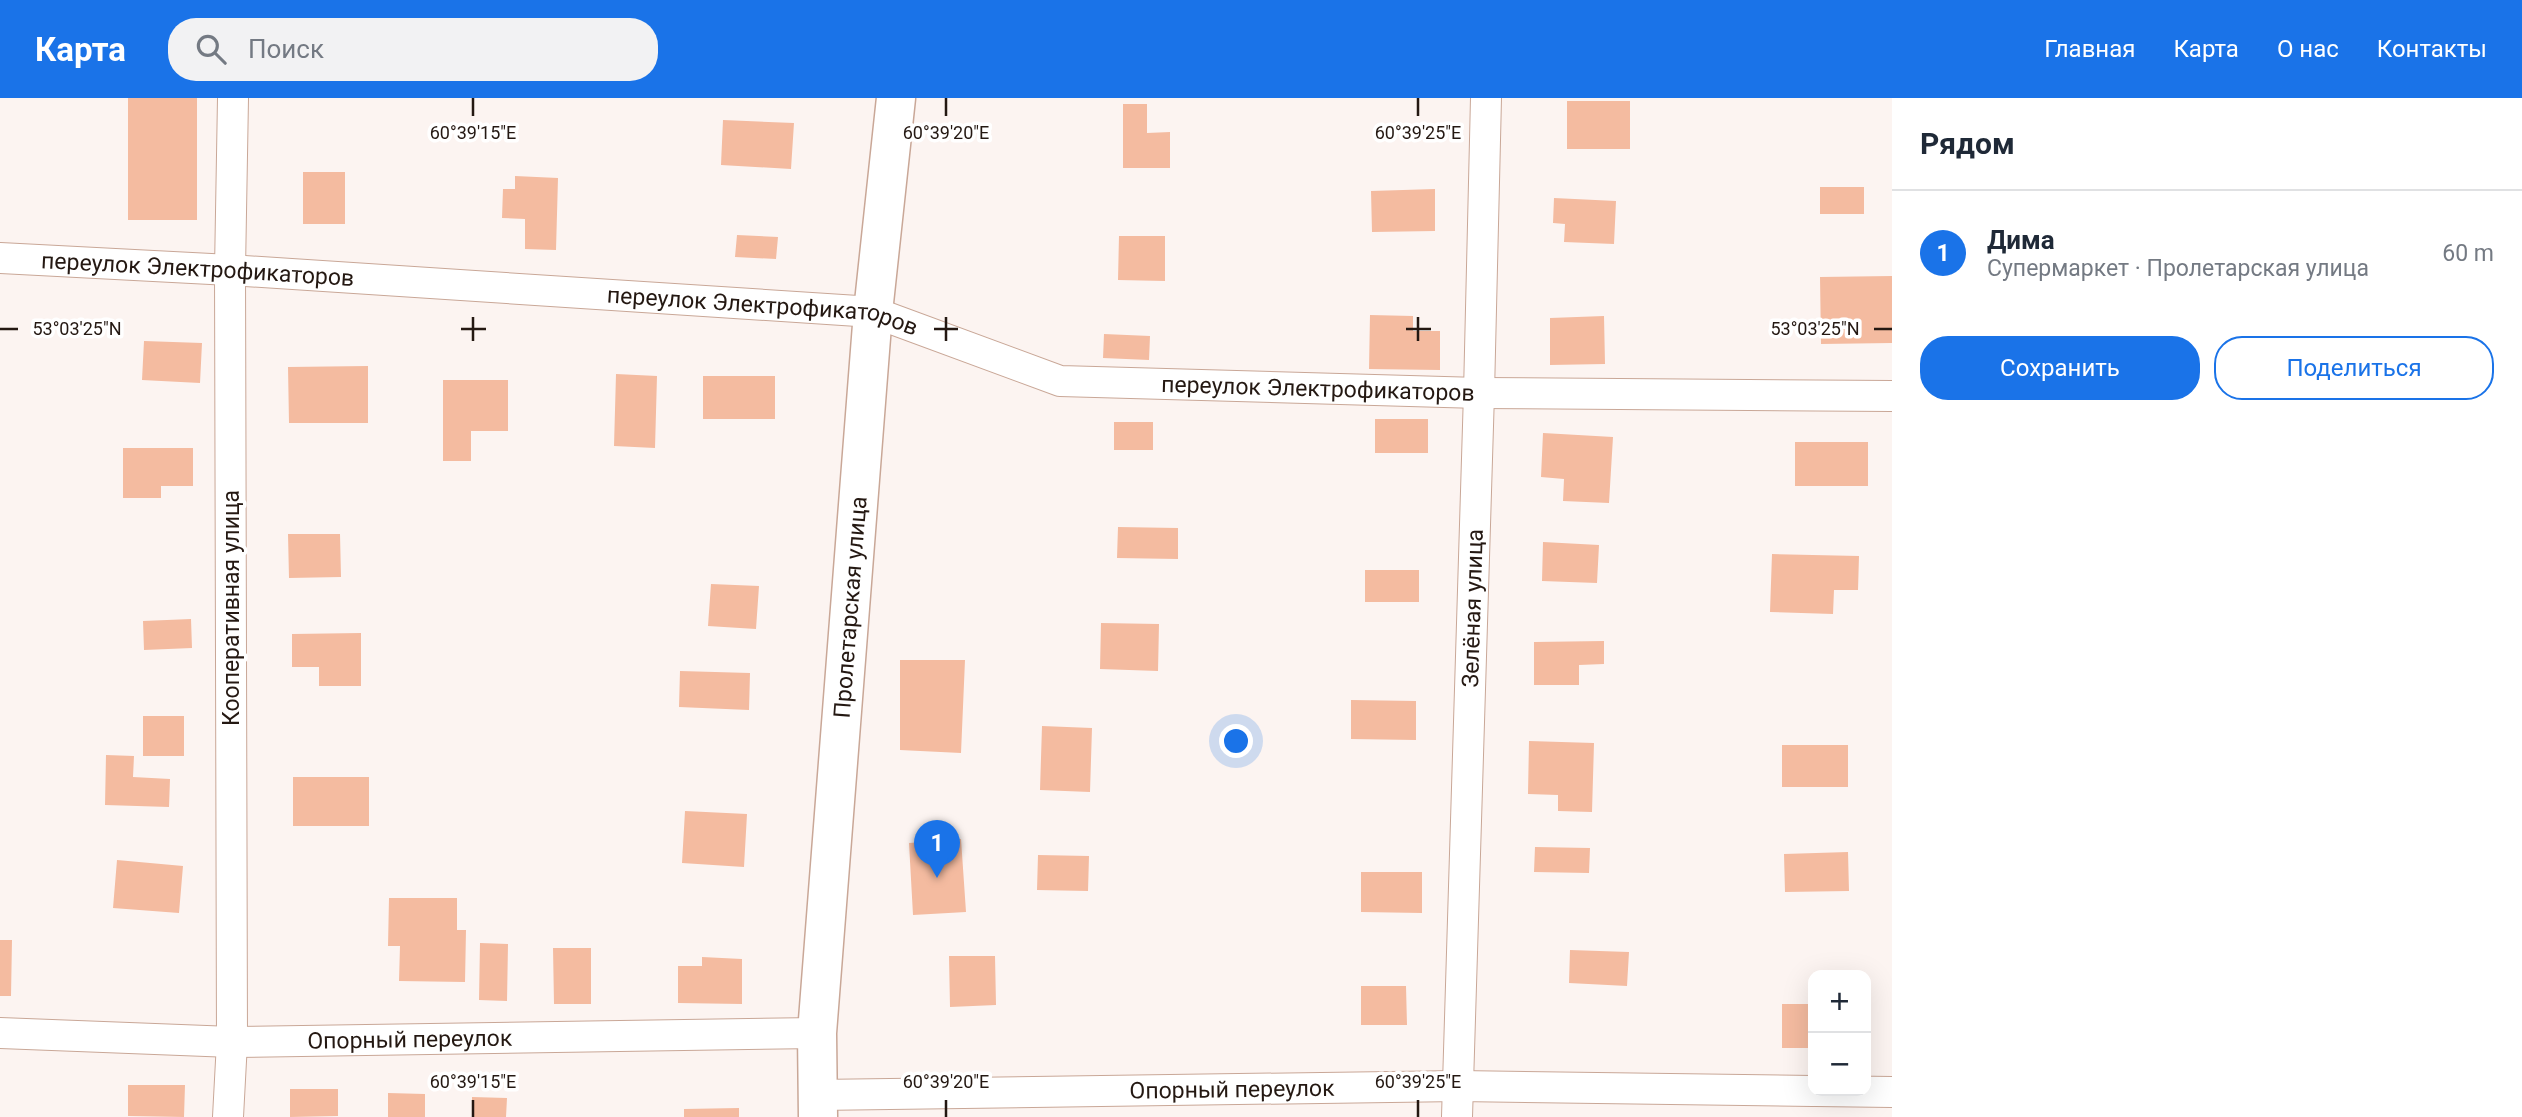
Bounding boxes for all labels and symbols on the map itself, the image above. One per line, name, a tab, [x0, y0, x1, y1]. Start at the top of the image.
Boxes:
text: 60°39'15"E	[430, 122, 516, 143]
text: 60°39'20"E	[903, 122, 989, 143]
text: 60°39'25"E	[1375, 122, 1461, 143]
street label: переулок Электрофикаторов	[40, 247, 355, 292]
street label: переулок Электрофикаторов	[606, 282, 922, 341]
text: 53°03'25"N	[32, 318, 122, 339]
text: 53°03'25"N	[1770, 318, 1860, 339]
street label: переулок Электрофикаторов	[1161, 371, 1475, 407]
street label: Кооперативная улица	[218, 490, 245, 726]
street label: Пролетарская улица	[828, 495, 873, 719]
street label: Зелёная улица	[1457, 529, 1489, 688]
your location	[1219, 724, 1253, 758]
pin: 1	[914, 820, 960, 878]
street label: Опорный переулок	[307, 1025, 513, 1055]
text: 60°39'15"E	[430, 1071, 516, 1092]
text: 60°39'20"E	[903, 1071, 989, 1092]
text: 60°39'25"E	[1375, 1071, 1461, 1092]
street label: Опорный переулок	[1129, 1075, 1335, 1105]

